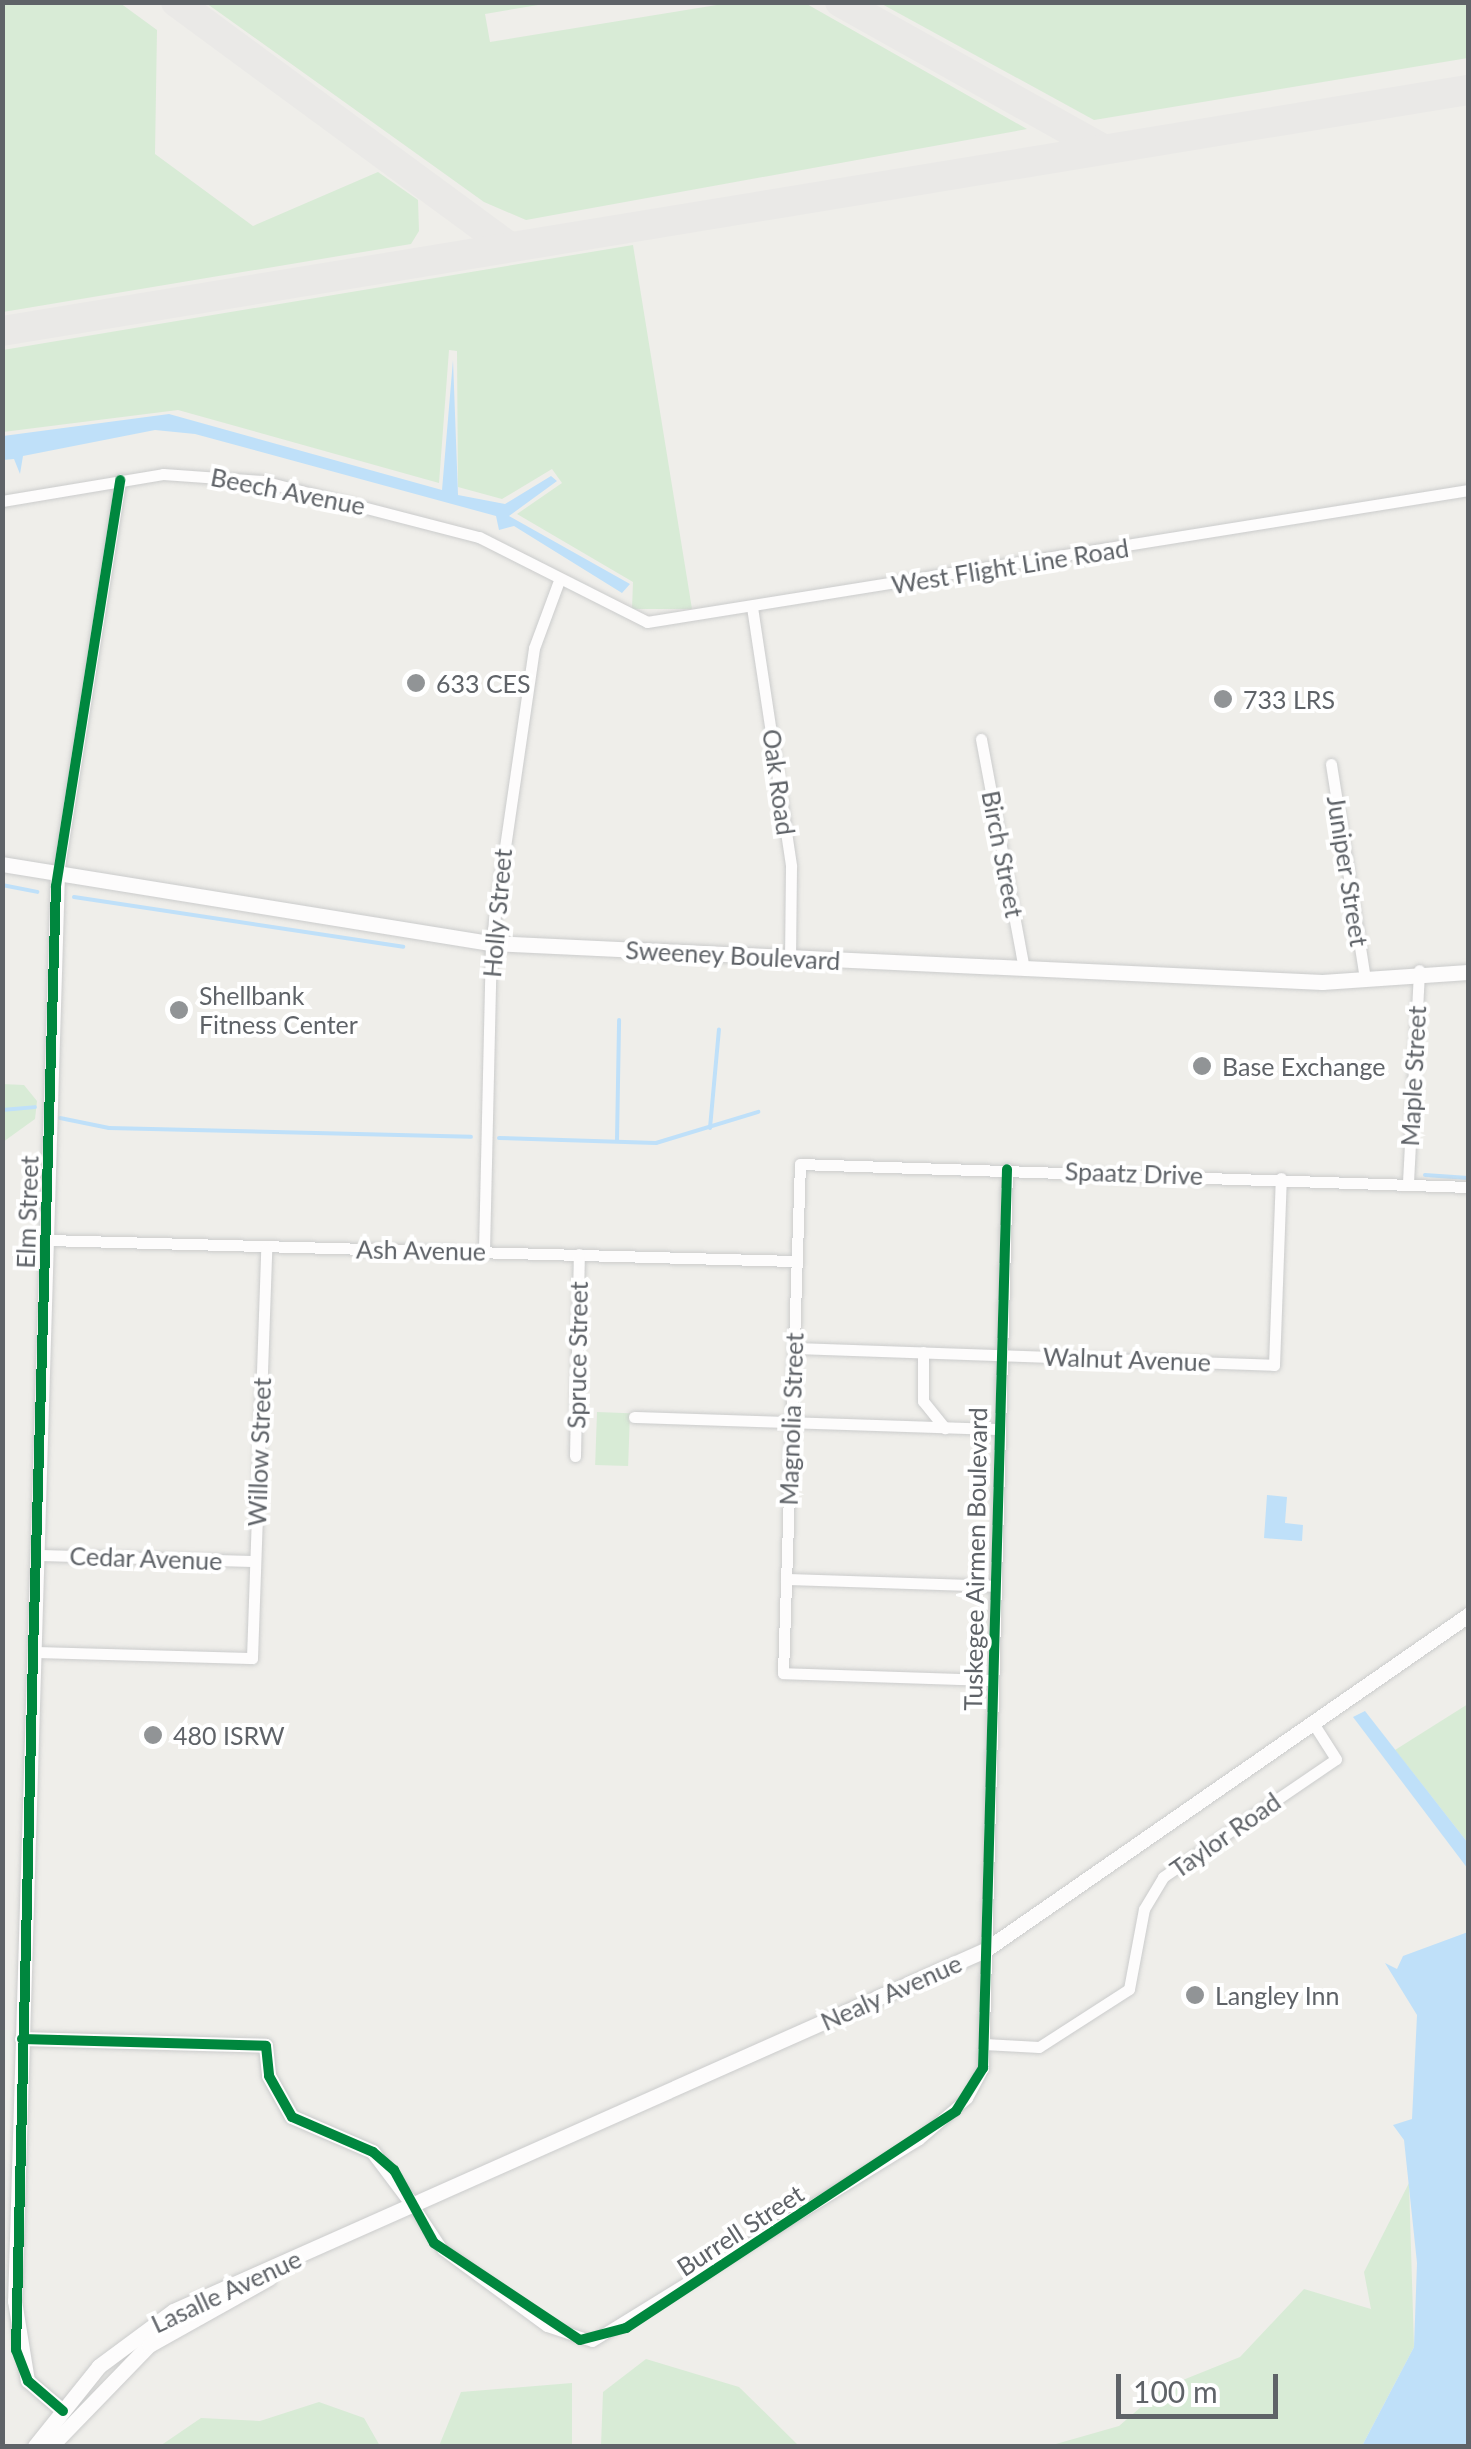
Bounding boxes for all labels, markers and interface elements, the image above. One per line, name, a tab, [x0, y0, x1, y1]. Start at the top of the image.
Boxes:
street label: Beech Avenue	[208, 461, 368, 521]
street label: West Flight Line Road	[889, 532, 1131, 600]
place label: 633 CES	[436, 668, 531, 698]
marker: 633 CES	[405, 672, 427, 694]
place label: 733 LRS	[1243, 684, 1335, 714]
marker: 733 LRS	[1212, 688, 1234, 710]
street label: Oak Road	[757, 727, 801, 837]
street label: Birch Street	[976, 788, 1030, 920]
street label: Juniper Street	[1321, 793, 1375, 949]
street label: Holly Street	[476, 847, 518, 979]
street label: Sweeney Boulevard	[625, 934, 841, 976]
place label: Shellbank Fitness Center	[199, 981, 358, 1040]
marker: Shellbank Fitness Center	[168, 999, 190, 1021]
street label: Maple Street	[1394, 1005, 1432, 1147]
place label: Base Exchange	[1222, 1051, 1385, 1081]
marker: Base Exchange	[1191, 1055, 1213, 1077]
street label: Elm Street	[10, 1155, 44, 1269]
street label: Spaatz Drive	[1064, 1156, 1204, 1190]
street label: Ash Avenue	[355, 1234, 487, 1266]
street label: Spruce Street	[561, 1281, 593, 1429]
street label: Magnolia Street	[773, 1332, 809, 1506]
street label: Walnut Avenue	[1042, 1341, 1212, 1377]
street label: Willow Street	[241, 1377, 277, 1527]
street label: Tuskegee Airmen Boulevard	[957, 1407, 993, 1711]
street label: Cedar Avenue	[68, 1540, 224, 1576]
place label: 480 ISRW	[173, 1720, 285, 1750]
marker: 480 ISRW	[142, 1724, 164, 1746]
street label: Taylor Road	[1164, 1786, 1286, 1884]
street label: Nealy Avenue	[815, 1947, 967, 2037]
place label: Langley Inn	[1215, 1980, 1340, 2010]
marker: Langley Inn	[1184, 1984, 1206, 2006]
street label: Burrell Street	[671, 2178, 809, 2282]
street label: Lasalle Avenue	[146, 2243, 306, 2339]
scale bar	[1121, 2354, 1284, 2416]
text: 100 m	[1133, 2373, 1218, 2409]

